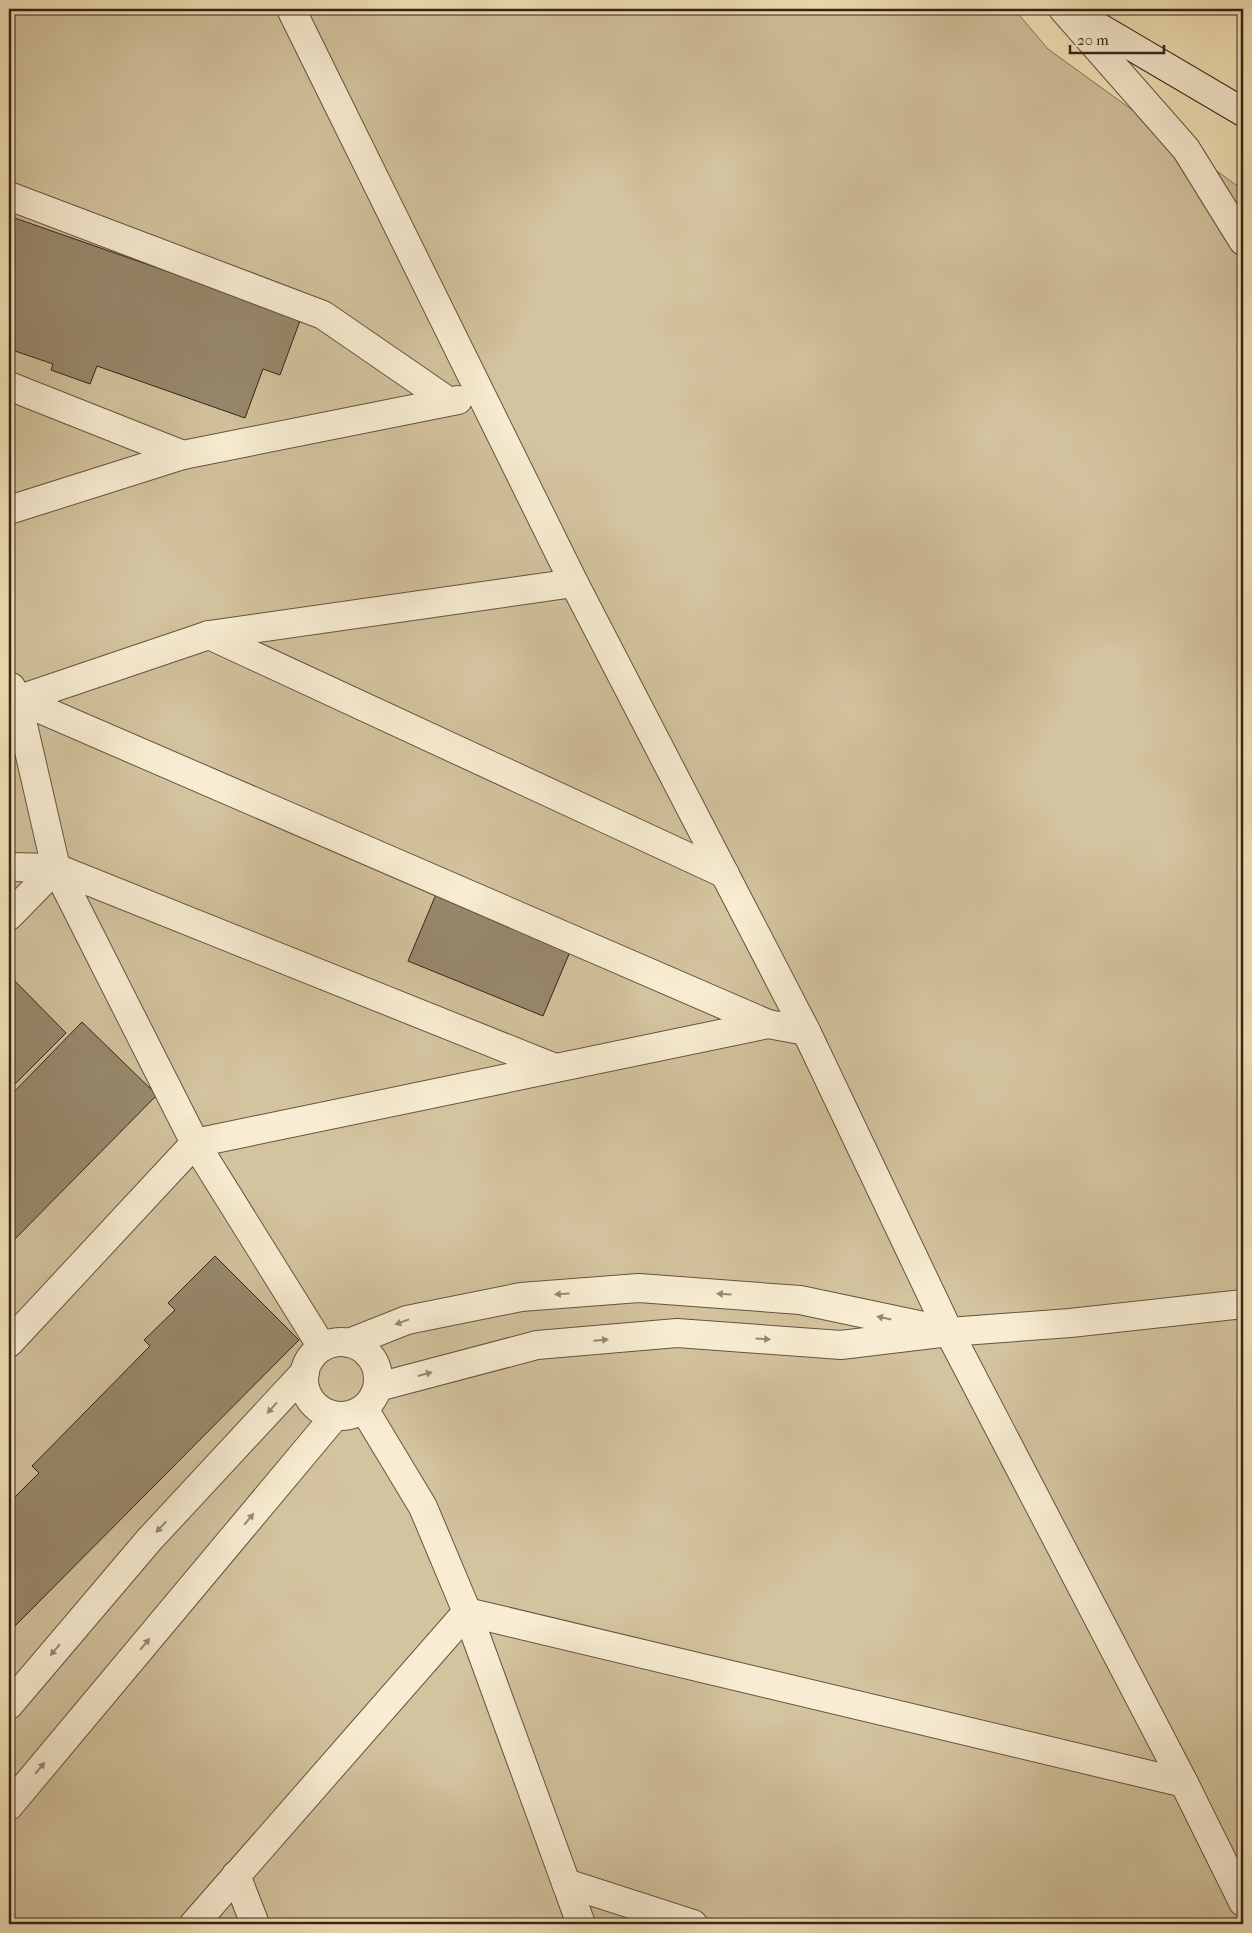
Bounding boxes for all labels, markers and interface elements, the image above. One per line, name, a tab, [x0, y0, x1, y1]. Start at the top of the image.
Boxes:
scale bar	[1070, 22, 1163, 54]
text: 20 m	[1077, 31, 1109, 49]
one-way arrow	[554, 1290, 570, 1298]
one-way arrow	[716, 1290, 732, 1298]
one-way arrow	[877, 1314, 892, 1322]
one-way arrow	[394, 1318, 409, 1326]
one-way arrow	[594, 1335, 610, 1343]
one-way arrow	[756, 1335, 772, 1343]
one-way arrow	[418, 1370, 433, 1378]
one-way arrow	[266, 1402, 278, 1414]
one-way arrow	[243, 1513, 254, 1525]
one-way arrow	[155, 1520, 167, 1532]
one-way arrow	[139, 1637, 150, 1650]
one-way arrow	[50, 1644, 61, 1656]
one-way arrow	[34, 1763, 46, 1775]

